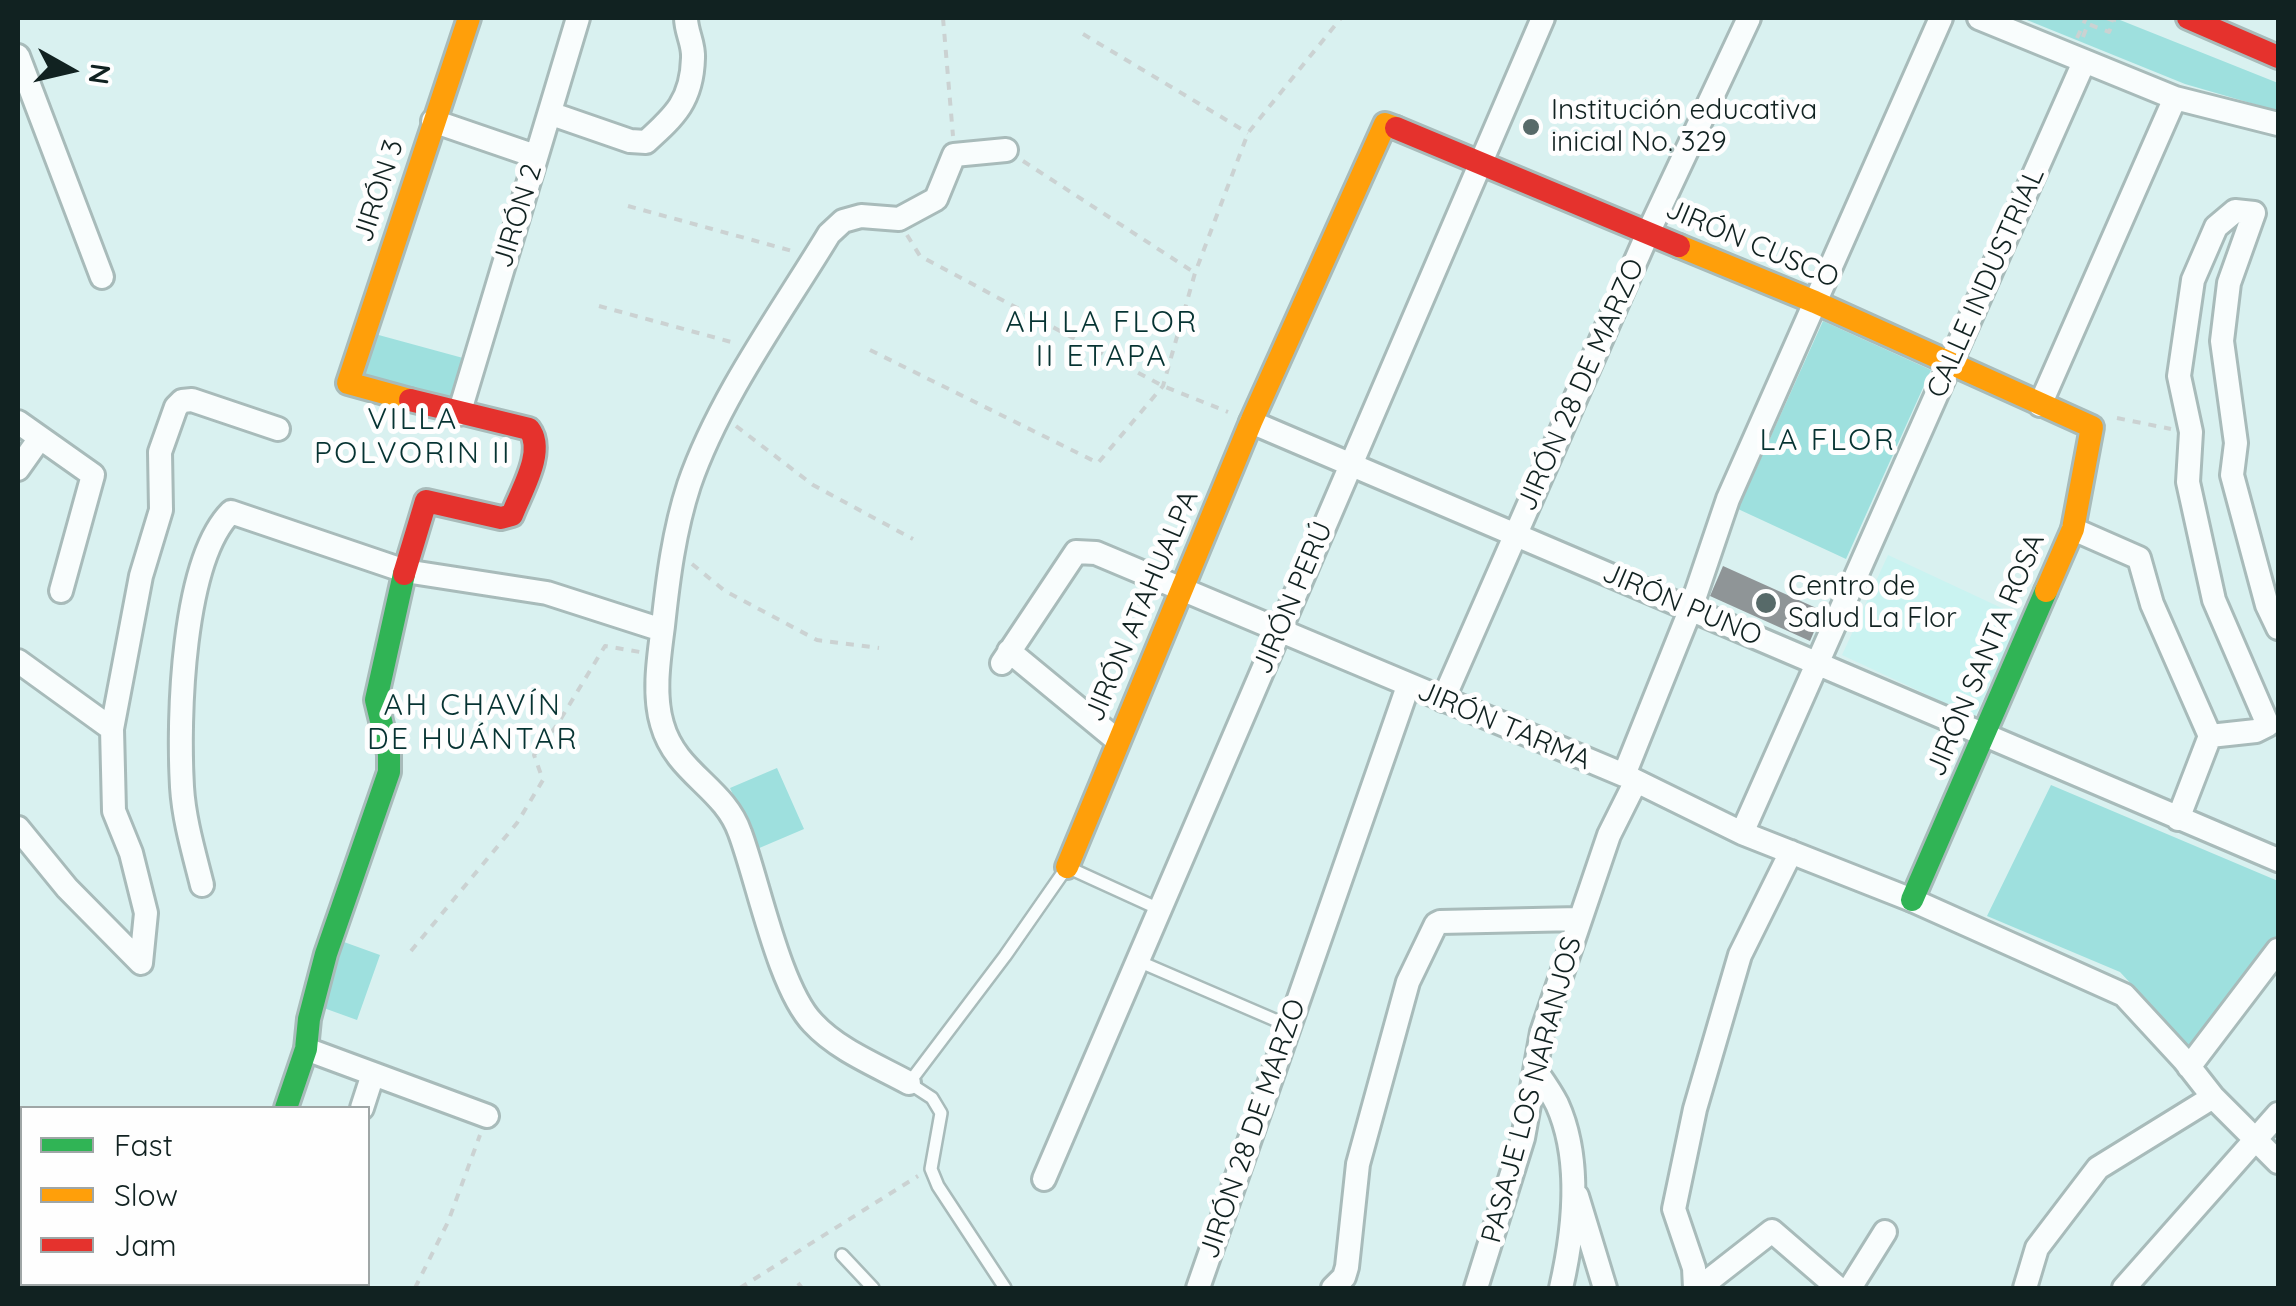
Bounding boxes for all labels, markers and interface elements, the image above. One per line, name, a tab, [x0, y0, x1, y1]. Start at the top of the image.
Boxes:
north arrow	[20, 20, 120, 120]
text: N	[81, 62, 119, 87]
place label: Institución educativa inicial No. 329	[1551, 94, 1817, 160]
marker: Institución educativa inicial No. 329	[1520, 116, 1542, 138]
street label: JIRÓN 3	[347, 135, 411, 247]
street label: JIRÓN 2	[486, 160, 550, 272]
street label: CALLE INDUSTRIAL	[1920, 163, 2052, 403]
street label: JIRÓN CUSCO	[1660, 192, 1844, 296]
street label: JIRÓN 28 DE MARZO	[1510, 254, 1652, 516]
district label: AH LA FLOR II ETAPA	[1005, 305, 1199, 376]
district label: VILLA POLVORIN II	[314, 402, 512, 472]
district label: LA FLOR	[1760, 423, 1896, 459]
street label: JIRÓN ATAHUALPA	[1078, 485, 1206, 727]
street label: JIRÓN PERÚ	[1246, 517, 1340, 679]
street label: JIRÓN SANTA ROSA	[1920, 529, 2052, 781]
street label: JIRÓN PUNO	[1597, 556, 1767, 654]
place label: Centro de Salud La Flor	[1788, 570, 1957, 636]
marker: Centro de Salud La Flor	[1753, 590, 1779, 616]
street label: JIRÓN TARMA	[1412, 674, 1596, 778]
district label: AH CHAVÍN DE HUÁNTAR	[367, 688, 579, 758]
street label: PASAJE LOS NARANJOS	[1475, 933, 1589, 1247]
street label: JIRÓN 28 DE MARZO	[1193, 995, 1313, 1263]
legend	[20, 1106, 370, 1286]
text: Fast	[114, 1126, 173, 1164]
text: Slow	[114, 1176, 178, 1214]
text: Jam	[114, 1226, 177, 1264]

